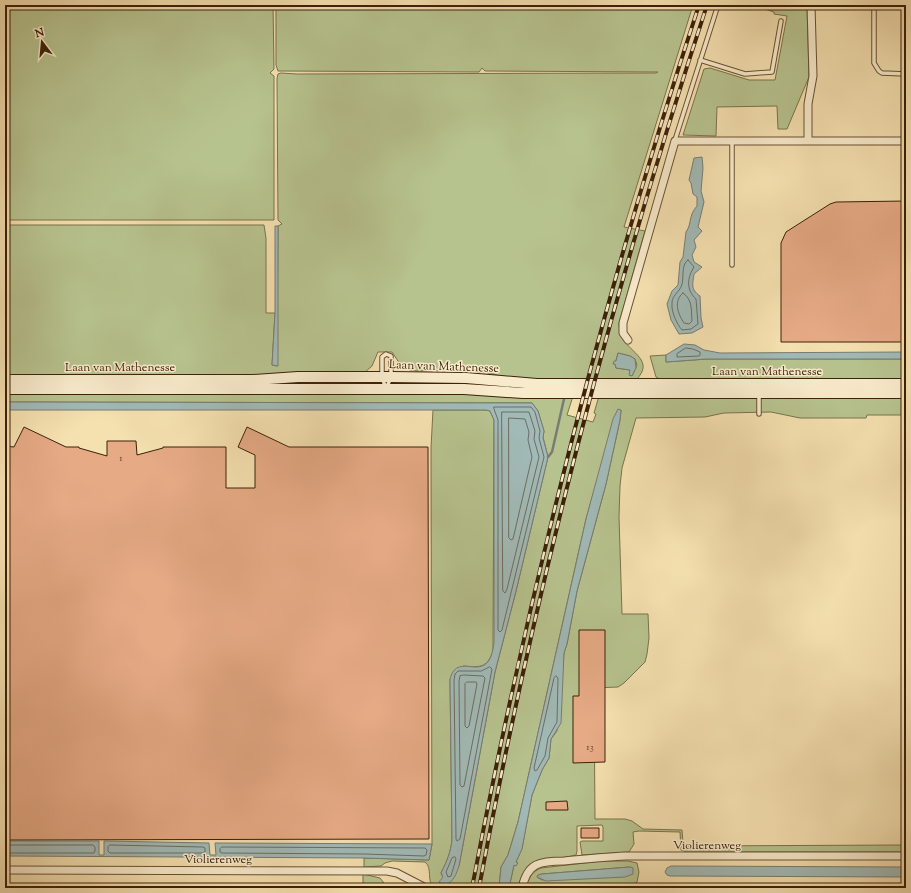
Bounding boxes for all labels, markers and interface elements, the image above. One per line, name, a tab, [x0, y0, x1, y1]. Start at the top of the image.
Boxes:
north arrow	[22, 22, 62, 62]
text: N	[32, 24, 46, 43]
street label: Laan van Mathenesse	[389, 356, 500, 378]
street label: Laan van Mathenesse	[65, 359, 175, 377]
street label: Laan van Mathenesse	[712, 363, 822, 381]
house number: 1	[119, 451, 123, 466]
house number: 13	[586, 740, 594, 755]
street label: Violierenweg	[673, 837, 741, 855]
street label: Violierenweg	[184, 851, 252, 869]

